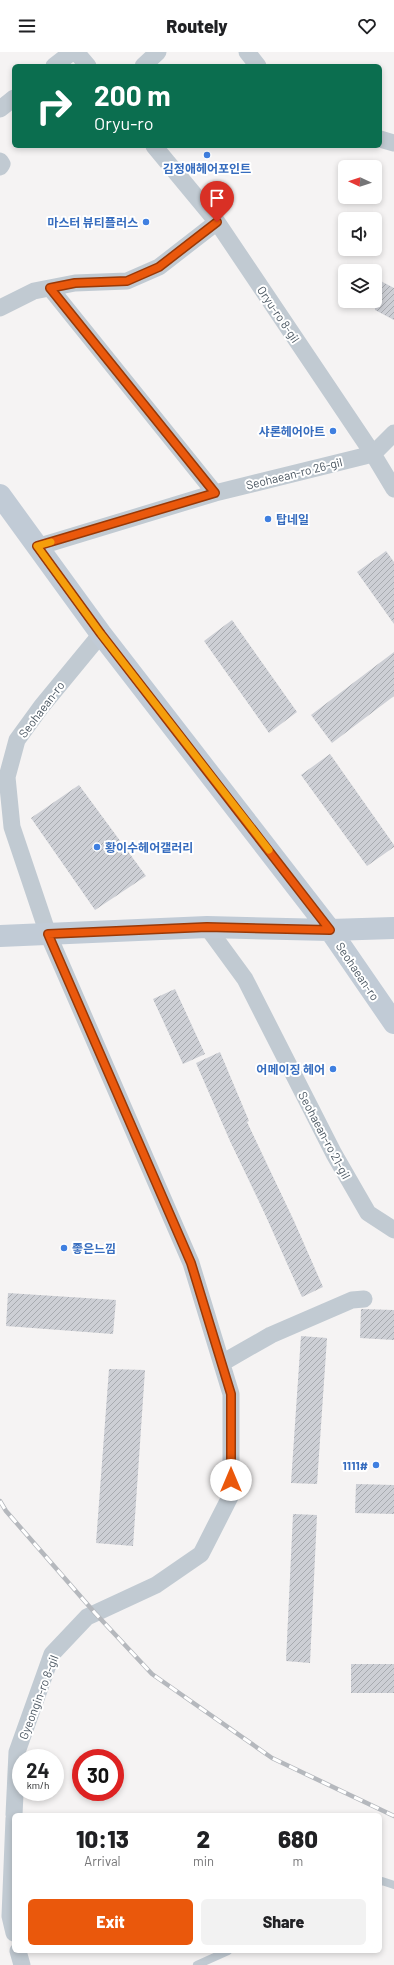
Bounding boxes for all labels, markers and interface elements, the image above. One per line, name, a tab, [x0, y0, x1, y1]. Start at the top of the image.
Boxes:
icon: menu	[16, 15, 38, 37]
text: Routely	[166, 15, 228, 37]
icon: heart	[356, 15, 378, 37]
text: 200 m	[94, 78, 171, 112]
icon: right	[28, 80, 80, 132]
text: Oryu-ro	[94, 112, 154, 134]
marker: 김정애헤어포인트	[202, 150, 212, 160]
north arrow	[338, 160, 382, 204]
map controls	[338, 160, 382, 308]
place label: 김정애헤어포인트	[163, 161, 251, 175]
pin	[200, 181, 234, 222]
icon: arrive	[206, 187, 228, 209]
button: sound	[338, 212, 382, 256]
place label: 마스터 뷰티플러스	[47, 215, 138, 229]
marker: 마스터 뷰티플러스	[141, 217, 151, 227]
button: layers	[338, 264, 382, 308]
street label: Oryu-ro 8-gil	[255, 283, 303, 345]
place label: 샤론헤어아트	[259, 424, 325, 438]
marker: 샤론헤어아트	[328, 426, 338, 436]
street label: Seohaean-ro 26-gil	[244, 454, 344, 492]
place label: 탑네일	[276, 512, 309, 526]
marker: 탑네일	[263, 514, 273, 524]
street label: Seohaean-ro	[15, 678, 67, 740]
place label: 황이수헤어갤러리	[105, 840, 193, 854]
marker: 황이수헤어갤러리	[92, 842, 102, 852]
street label: Seohaean-ro	[333, 939, 383, 1003]
place label: 어메이징 헤어	[256, 1062, 325, 1076]
marker: 어메이징 헤어	[328, 1064, 338, 1074]
street label: Seohaean-ro 21-gil	[296, 1089, 354, 1181]
place label: 좋은느낌	[72, 1241, 116, 1255]
marker: 좋은느낌	[59, 1243, 69, 1253]
place label: 1111#	[343, 1458, 368, 1472]
position arrow	[210, 1459, 252, 1501]
marker: 1111#	[371, 1460, 381, 1470]
street label: Gyeongin-ro 8-gil	[15, 1653, 61, 1741]
speed limit sign: 30	[72, 1749, 124, 1801]
text: 24	[26, 1758, 50, 1782]
text: km/h	[27, 1779, 49, 1791]
text: 10:13	[76, 1824, 129, 1853]
text: 2	[197, 1824, 210, 1853]
text: 680	[278, 1824, 318, 1853]
text: Arrival	[84, 1853, 121, 1869]
text: min	[193, 1853, 214, 1869]
text: m	[293, 1853, 303, 1869]
button: Exit	[28, 1899, 193, 1945]
button: Share	[201, 1899, 366, 1945]

